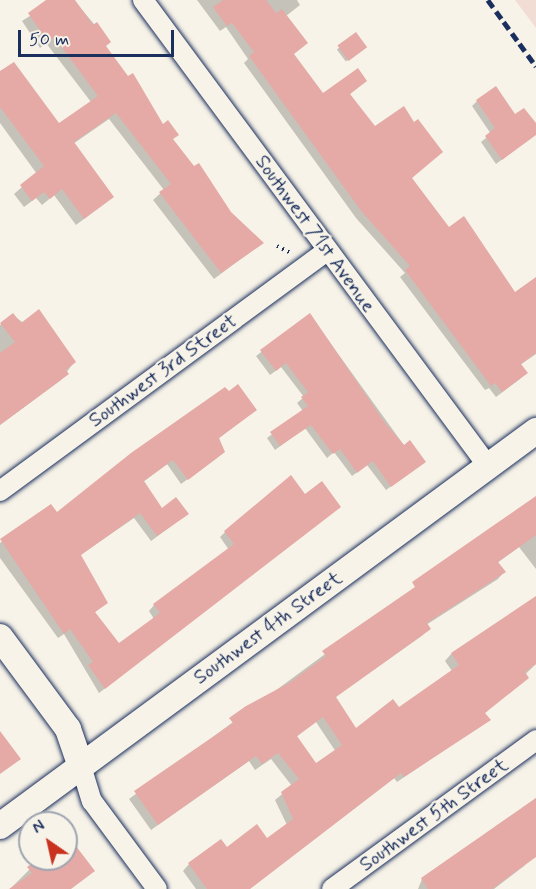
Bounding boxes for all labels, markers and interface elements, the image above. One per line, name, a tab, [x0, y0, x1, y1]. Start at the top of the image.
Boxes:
scale bar	[21, 18, 177, 56]
text: 50 m	[29, 28, 69, 52]
street label: Southwest 71st Avenue	[250, 151, 380, 317]
street label: Southwest 3rd Street	[85, 310, 241, 432]
street label: Southwest 4th Street	[189, 566, 347, 690]
street label: Southwest 5th Street	[355, 753, 513, 877]
north arrow	[18, 811, 78, 871]
text: N	[28, 816, 49, 839]

